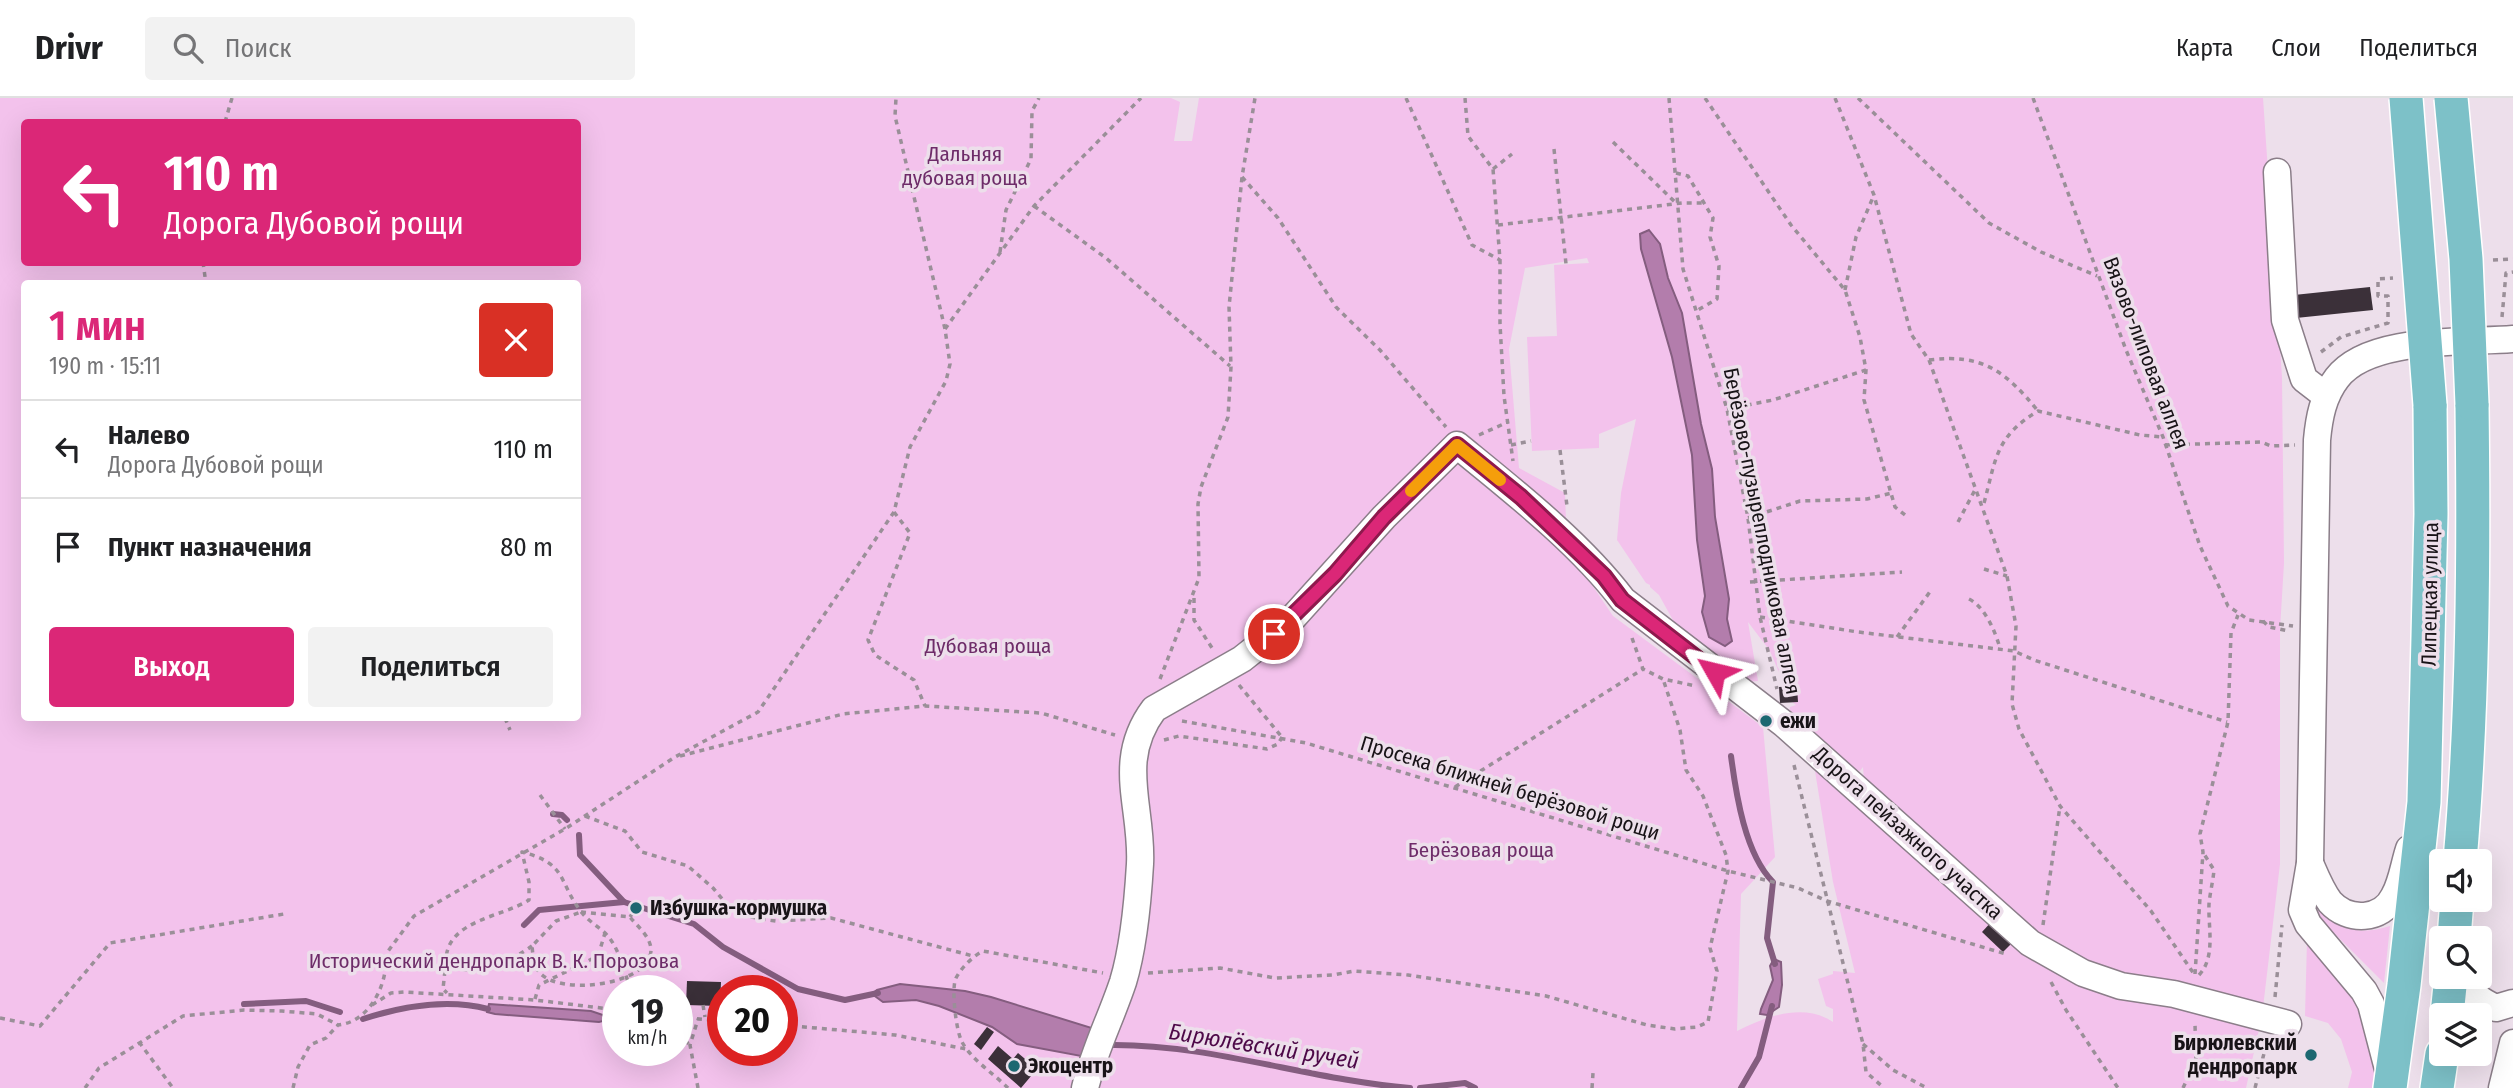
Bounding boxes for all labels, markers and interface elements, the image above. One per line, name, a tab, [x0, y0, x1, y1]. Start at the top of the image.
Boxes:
search box	[145, 17, 635, 80]
text: Drivr	[35, 28, 103, 68]
icon: search	[169, 29, 207, 67]
text: Поиск	[225, 33, 292, 64]
text: Карта	[2176, 34, 2233, 62]
text: Слои	[2271, 34, 2321, 62]
text: Поделиться	[2359, 34, 2478, 62]
park label: Дальняя дубовая роща	[902, 141, 1028, 191]
text: 110 m	[164, 144, 279, 203]
icon: left	[49, 147, 140, 238]
text: Дорога Дубовой рощи	[164, 204, 464, 242]
street label: Вязово-липовая аллея	[2097, 253, 2195, 453]
text: 1 мин	[49, 301, 146, 351]
button: close	[479, 303, 553, 377]
text: 190 m · 15:11	[49, 352, 161, 380]
street label: Берёзово-пузыреплодниковая аллея	[1718, 366, 1806, 696]
text: Налево	[108, 420, 190, 451]
icon: left	[49, 430, 87, 468]
text: 110 m	[493, 434, 553, 465]
text: Дорога Дубовой рощи	[108, 451, 324, 479]
street label: Липецкая улица	[2416, 522, 2444, 666]
icon: arrive	[49, 528, 87, 566]
text: Пункт назначения	[108, 532, 312, 563]
text: 80 m	[500, 532, 553, 563]
pin	[1244, 604, 1304, 664]
icon: arrive	[1255, 615, 1293, 653]
button: Выход	[49, 627, 294, 707]
button: Поделиться	[308, 627, 553, 707]
park label: Дубовая роща	[924, 633, 1051, 659]
position arrow	[1678, 635, 1752, 709]
place label: ежи	[1780, 708, 1816, 734]
marker: ежи	[1758, 713, 1774, 729]
street label: Просека ближней берёзовой рощи	[1357, 730, 1663, 846]
street label: Дорога пейзажного участка	[1807, 740, 2008, 925]
park label: Берёзовая роща	[1408, 837, 1554, 863]
map controls	[2429, 849, 2492, 1066]
button: sound	[2429, 849, 2492, 912]
place label: Избушка-кормушка	[650, 895, 827, 921]
marker: Избушка-кормушка	[628, 900, 644, 916]
button: search	[2429, 926, 2492, 989]
park label: Исторический дендропарк В. К. Порозова	[309, 948, 679, 974]
speed limit sign: 20	[707, 975, 798, 1066]
text: 19	[631, 990, 664, 1032]
button: layers	[2429, 1003, 2492, 1066]
water label: Бирюлёвский ручей	[1167, 1017, 1361, 1075]
text: km/h	[627, 1027, 668, 1049]
place label: Бирюлевский дендропарк	[2174, 1030, 2297, 1080]
marker: Бирюлевский дендропарк	[2303, 1047, 2319, 1063]
place label: Экоцентр	[1028, 1053, 1113, 1079]
marker: Экоцентр	[1006, 1058, 1022, 1074]

